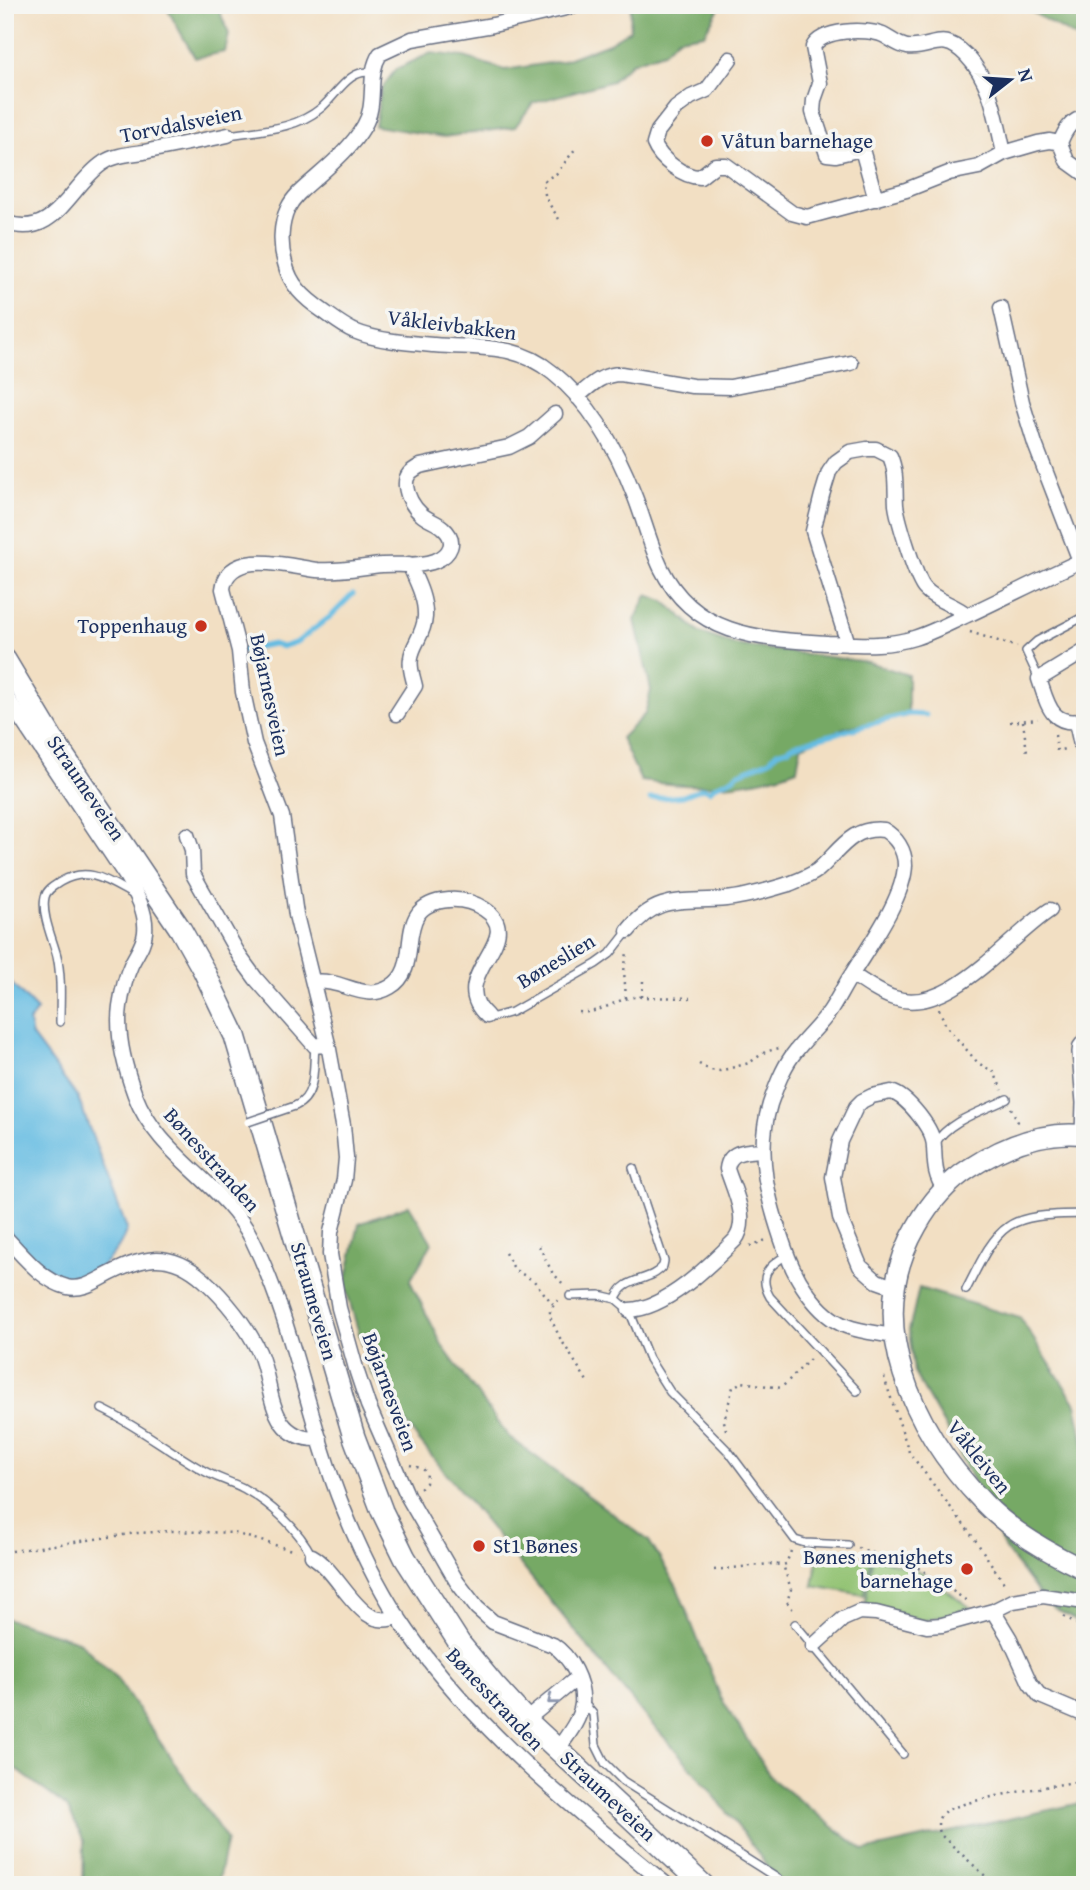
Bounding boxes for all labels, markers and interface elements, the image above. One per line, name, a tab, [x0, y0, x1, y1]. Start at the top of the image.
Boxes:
north arrow	[974, 46, 1044, 116]
text: N	[1011, 65, 1042, 85]
street label: Torvdalsveien	[117, 96, 245, 151]
place label: Våtun barnehage	[721, 125, 873, 156]
marker: Våtun barnehage	[699, 133, 715, 149]
street label: Våkleivbakken	[386, 301, 519, 348]
place label: Toppenhaug	[77, 610, 188, 641]
marker: Toppenhaug	[193, 618, 209, 634]
street label: Bøjarnesveien	[242, 631, 299, 759]
street label: Straumeveien	[40, 729, 133, 847]
street label: Bøneslien	[511, 925, 601, 996]
street label: Bønesstranden	[157, 1100, 268, 1219]
street label: Straumeveien	[283, 1238, 346, 1364]
street label: Bøjarnesveien	[355, 1328, 426, 1456]
street label: Våkleiven	[940, 1413, 1019, 1501]
place label: St1 Bønes	[493, 1530, 578, 1561]
marker: St1 Bønes	[471, 1538, 487, 1554]
place label: Bønes menighets barnehage	[803, 1541, 953, 1596]
marker: Bønes menighets barnehage	[959, 1561, 975, 1577]
street label: Bønesstranden	[439, 1640, 552, 1757]
one-way arrow	[548, 1691, 560, 1704]
street label: Straumeveien	[553, 1743, 664, 1849]

